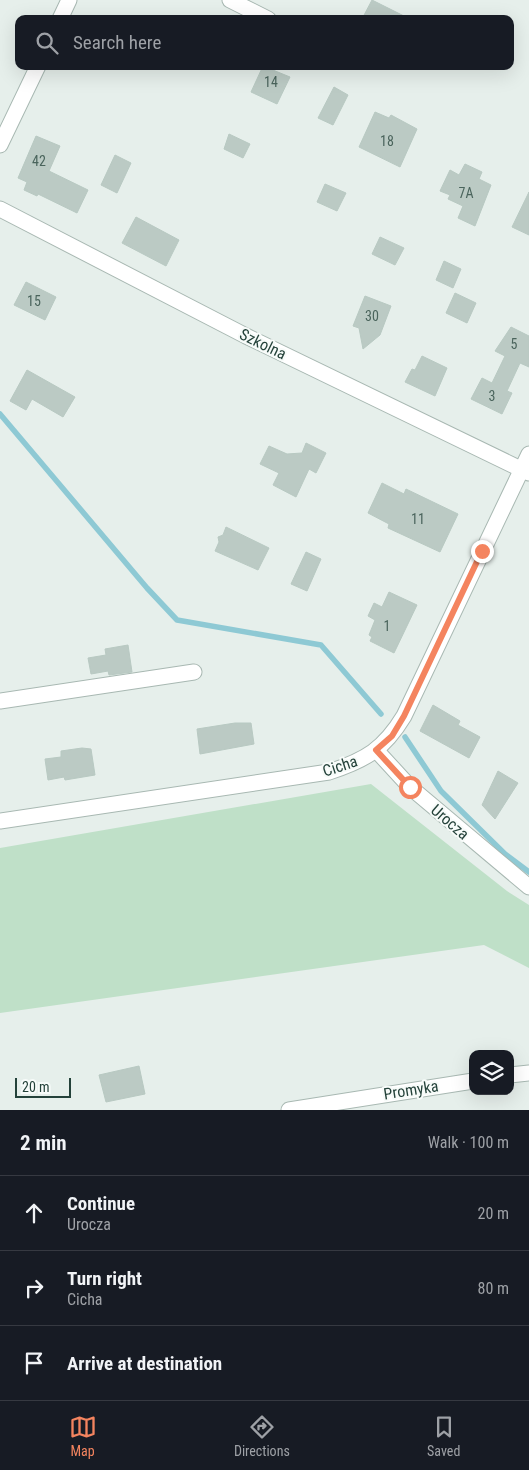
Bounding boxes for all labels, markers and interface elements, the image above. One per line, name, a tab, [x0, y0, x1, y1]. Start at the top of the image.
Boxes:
search box	[15, 15, 514, 70]
icon: search	[33, 29, 61, 57]
text: Search here	[73, 31, 161, 54]
house number: 14	[264, 74, 278, 90]
house number: 18	[380, 133, 394, 149]
house number: 42	[32, 153, 46, 169]
house number: 7A	[459, 185, 473, 201]
house number: 15	[27, 293, 41, 309]
house number: 30	[365, 308, 379, 324]
street label: Szkolna	[237, 325, 289, 363]
house number: 5	[511, 336, 518, 352]
house number: 3	[489, 388, 495, 404]
house number: 11	[411, 511, 425, 527]
route end	[471, 540, 494, 563]
house number: 1	[384, 618, 390, 634]
street label: Cicha	[320, 751, 360, 781]
route start	[399, 776, 422, 799]
street label: Urocza	[427, 800, 473, 844]
map controls	[469, 1050, 514, 1095]
button: layers	[469, 1050, 514, 1095]
scale bar	[15, 1075, 71, 1098]
street label: Promyka	[382, 1076, 440, 1104]
text: 20 m	[22, 1079, 50, 1095]
text: 2 min	[20, 1131, 67, 1155]
text: Walk · 100 m	[428, 1133, 509, 1152]
text: Continue	[67, 1192, 135, 1215]
icon: ahead	[20, 1199, 48, 1227]
text: 20 m	[477, 1204, 509, 1223]
text: Urocza	[67, 1215, 111, 1234]
text: Turn right	[67, 1267, 142, 1290]
icon: right	[20, 1274, 48, 1302]
text: 80 m	[477, 1279, 509, 1298]
text: Cicha	[67, 1290, 103, 1309]
icon: arrive	[20, 1349, 48, 1377]
text: Arrive at destination	[67, 1352, 222, 1375]
tab: Map	[69, 1413, 97, 1459]
tab: Directions	[234, 1413, 290, 1459]
tab: Saved	[427, 1413, 460, 1459]

